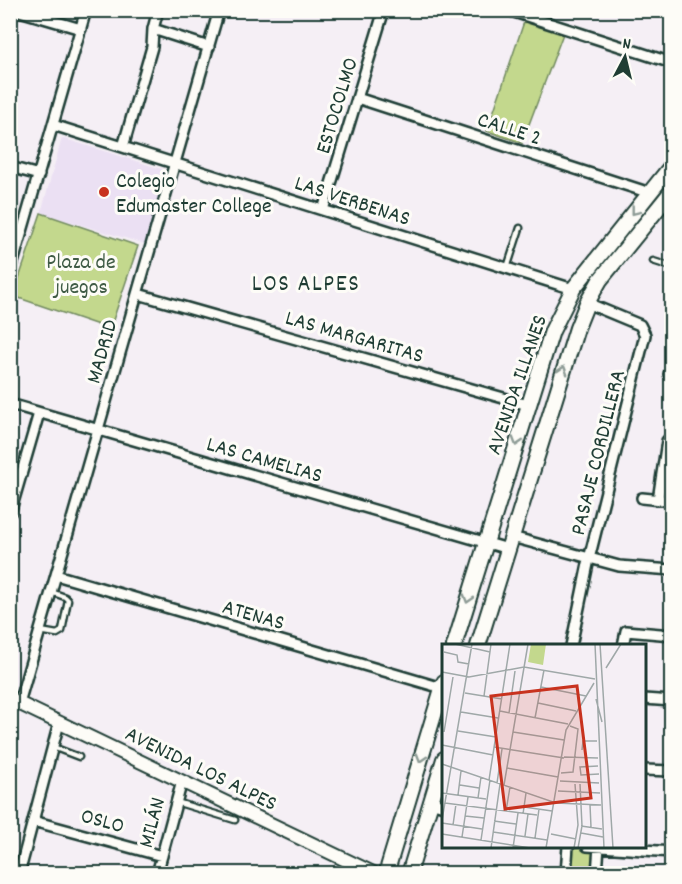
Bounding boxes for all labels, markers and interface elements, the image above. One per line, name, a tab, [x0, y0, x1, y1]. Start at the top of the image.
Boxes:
north arrow	[595, 27, 655, 87]
text: N	[621, 33, 632, 57]
street label: ESTOCOLMO	[309, 54, 368, 158]
street label: CALLE 2	[473, 105, 545, 155]
place label: Colegio Edumaster College	[116, 167, 272, 223]
street label: LAS VERBENAS	[290, 169, 414, 236]
marker: Colegio Edumaster College	[97, 185, 111, 199]
one-way arrow	[631, 204, 642, 215]
park label: Plaza de juegos	[46, 248, 116, 304]
district label: LOS ALPES	[252, 268, 360, 302]
street label: LAS MARGARITAS	[281, 304, 427, 373]
street label: AVENIDA ILLANES	[480, 311, 557, 459]
street label: MADRID	[79, 316, 127, 388]
one-way arrow	[556, 365, 569, 376]
street label: PASAJE CORDILLERA	[564, 367, 635, 539]
street label: LAS CAMELIAS	[203, 430, 326, 493]
one-way arrow	[512, 436, 524, 447]
street label: ATENAS	[218, 593, 288, 640]
one-way arrow	[463, 593, 475, 604]
inset map	[442, 644, 646, 848]
street label: AVENIDA LOS ALPES	[119, 720, 282, 820]
one-way arrow	[416, 752, 428, 763]
street label: MILÁN	[132, 794, 175, 852]
street label: OSLO	[77, 802, 127, 843]

